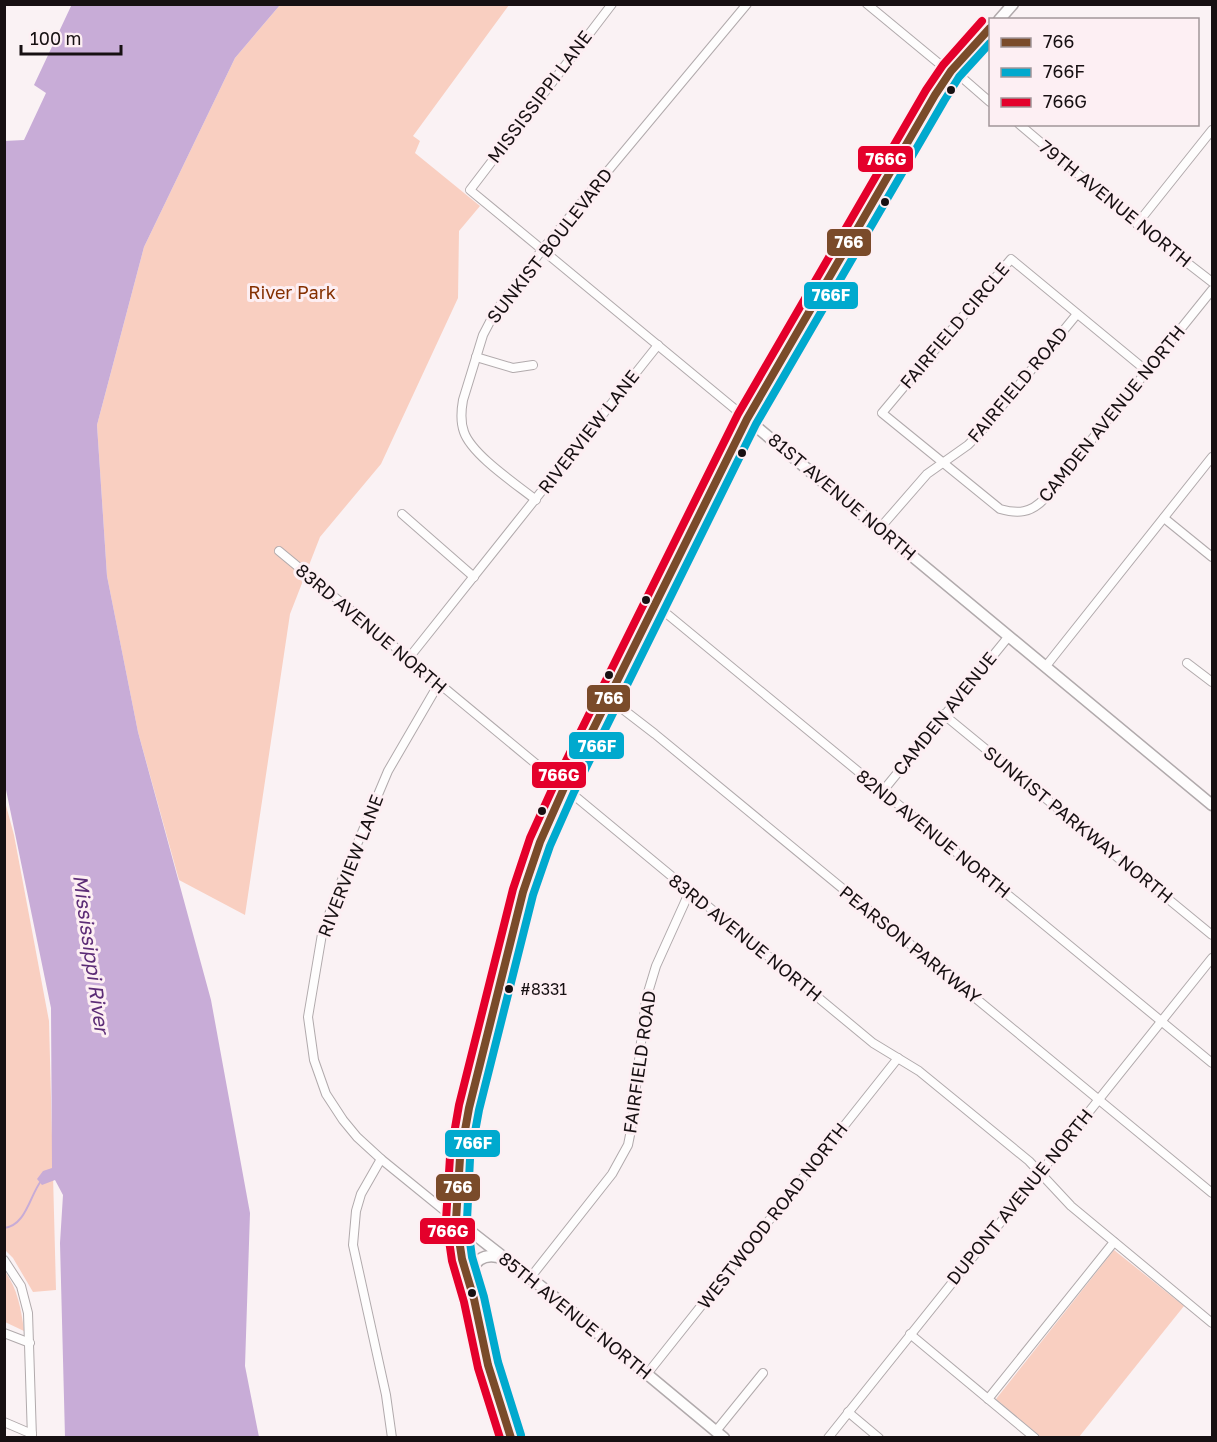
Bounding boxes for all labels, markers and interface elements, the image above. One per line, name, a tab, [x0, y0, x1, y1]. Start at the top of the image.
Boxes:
scale bar	[21, 18, 122, 56]
legend	[989, 18, 1199, 126]
street label: MISSISSIPPI LANE	[482, 26, 596, 167]
text: 100 m	[30, 27, 81, 49]
text: 766	[1043, 30, 1074, 52]
text: 766F	[1043, 60, 1085, 82]
unlabelled marker	[945, 84, 957, 96]
text: 766G	[1043, 90, 1087, 112]
street label: 79TH AVENUE NORTH	[1035, 135, 1196, 271]
line badge: 766G	[857, 145, 914, 173]
text: 766G	[866, 149, 907, 169]
street label: SUNKIST BOULEVARD	[482, 164, 617, 327]
unlabelled marker	[879, 196, 891, 208]
line badge: 766	[826, 228, 872, 257]
text: 766	[834, 232, 864, 252]
street label: FAIRFIELD CIRCLE	[895, 258, 1013, 393]
park label: River Park	[248, 281, 336, 303]
line badge: 766F	[803, 281, 859, 310]
text: 766F	[812, 285, 851, 305]
street label: CAMDEN AVENUE NORTH	[1033, 321, 1189, 506]
street label: FAIRFIELD ROAD	[962, 322, 1072, 447]
street label: RIVERVIEW LANE	[533, 365, 643, 498]
street label: 81ST AVENUE NORTH	[764, 428, 921, 565]
unlabelled marker	[736, 447, 748, 459]
street label: 83RD AVENUE NORTH	[292, 559, 452, 698]
unlabelled marker	[640, 594, 652, 606]
street label: CAMDEN AVENUE	[888, 647, 1001, 780]
unlabelled marker	[603, 669, 615, 681]
line badge: 766	[586, 684, 631, 713]
text: 766	[594, 688, 624, 708]
line badge: 766F	[568, 731, 625, 760]
text: 766F	[578, 736, 617, 756]
street label: SUNKIST PARKWAY NORTH	[980, 741, 1178, 907]
line badge: 766G	[531, 761, 587, 789]
street label: 82ND AVENUE NORTH	[852, 764, 1015, 902]
text: 766G	[539, 765, 580, 785]
street label: RIVERVIEW LANE	[313, 791, 387, 940]
unlabelled marker	[536, 805, 548, 817]
street label: 83RD AVENUE NORTH	[665, 869, 827, 1006]
water label: Mississippi River	[69, 873, 115, 1038]
street label: PEARSON PARKWAY	[836, 881, 986, 1008]
place label: #8331	[520, 979, 567, 999]
marker: #8331	[503, 983, 515, 995]
street label: FAIRFIELD ROAD	[618, 989, 660, 1135]
street label: DUPONT AVENUE NORTH	[941, 1104, 1097, 1289]
street label: WESTWOOD ROAD NORTH	[693, 1118, 852, 1313]
line badge: 766F	[444, 1129, 501, 1158]
text: 766F	[454, 1133, 493, 1153]
line badge: 766	[435, 1173, 481, 1202]
text: 766	[443, 1177, 473, 1197]
line badge: 766G	[419, 1217, 476, 1245]
text: 766G	[428, 1221, 469, 1241]
street label: 85TH AVENUE NORTH	[495, 1247, 657, 1384]
unlabelled marker	[466, 1287, 478, 1299]

